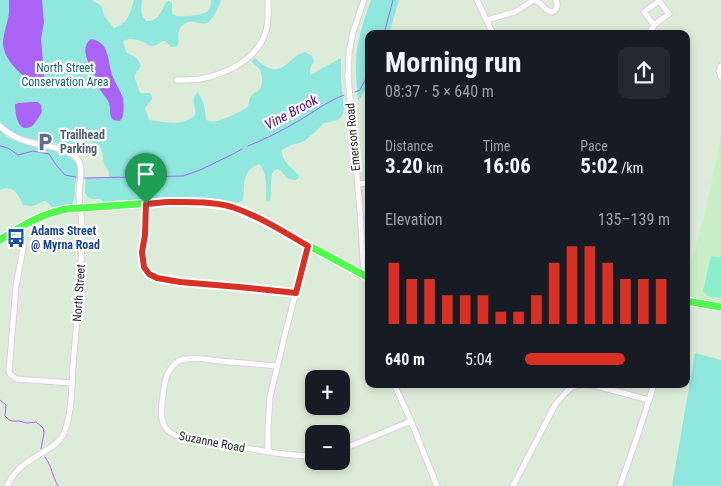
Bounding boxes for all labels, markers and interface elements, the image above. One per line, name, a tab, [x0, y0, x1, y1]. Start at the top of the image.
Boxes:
text: Morning run	[385, 46, 521, 79]
button: share	[618, 47, 670, 99]
park label: North Street Conservation Area	[21, 61, 109, 89]
text: 08:37 · 5 × 640 m	[385, 82, 494, 101]
water label: Vine Brook	[262, 91, 321, 133]
street label: Emerson Road	[343, 102, 363, 172]
place label: Trailhead Parking	[60, 128, 105, 156]
parking icon: Trailhead Parking	[34, 131, 56, 153]
text: Distance	[385, 138, 433, 154]
text: Time	[483, 138, 510, 154]
text: Pace	[580, 138, 608, 154]
pin	[125, 153, 167, 204]
text: 3.20	[385, 154, 423, 178]
text: 16:06	[483, 154, 531, 178]
text: 5:02	[580, 154, 618, 178]
icon: arrive	[132, 160, 160, 188]
text: km	[423, 160, 443, 176]
text: /km	[618, 160, 643, 176]
text: Elevation	[385, 210, 443, 229]
text: 135–139 m	[598, 210, 670, 229]
place label: Adams Street @ Myrna Road	[31, 224, 100, 252]
bus stop icon: Adams Street @ Myrna Road	[5, 227, 27, 249]
street label: North Street	[70, 263, 88, 322]
text: 640 m	[385, 350, 425, 369]
text: 5:04	[465, 350, 492, 369]
map controls	[305, 370, 350, 470]
button: +	[305, 370, 350, 415]
button: −	[305, 425, 350, 470]
street label: Suzanne Road	[178, 429, 246, 455]

